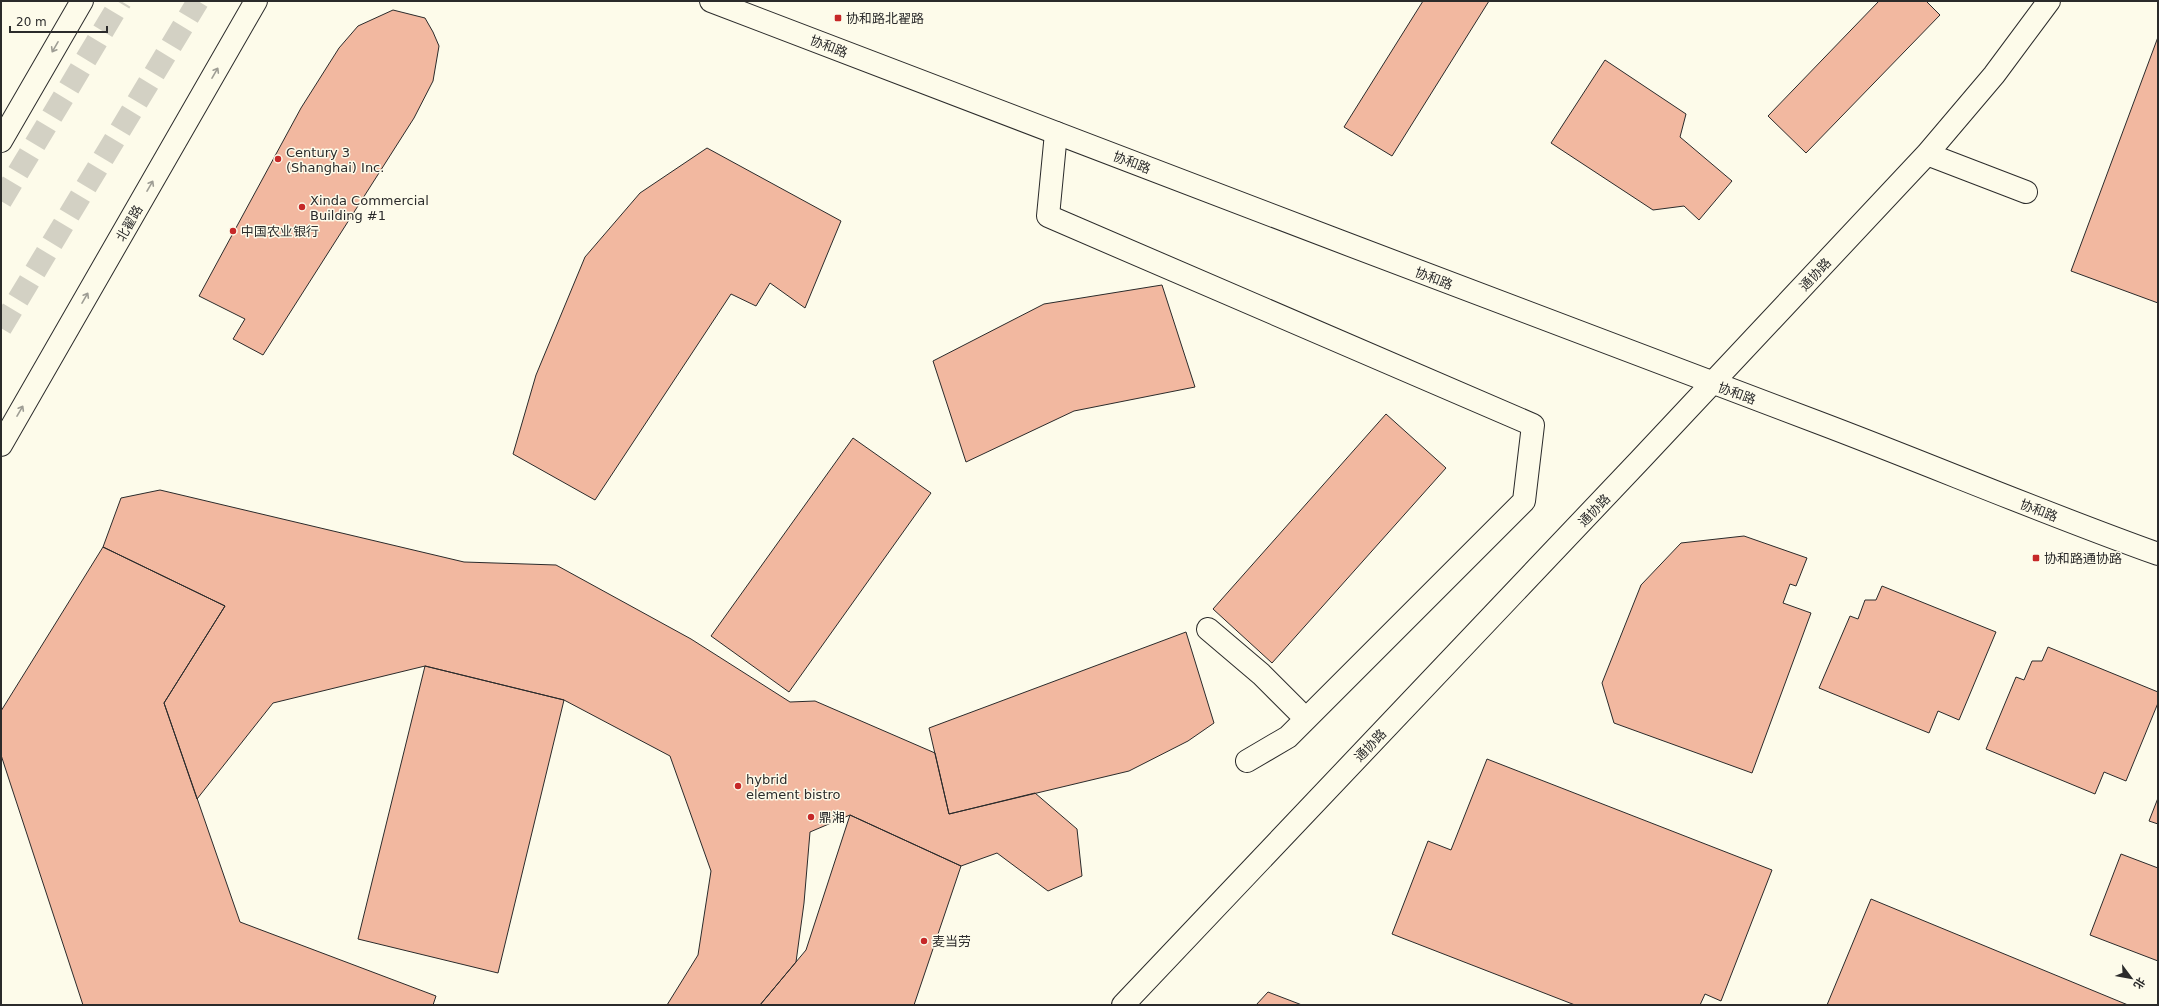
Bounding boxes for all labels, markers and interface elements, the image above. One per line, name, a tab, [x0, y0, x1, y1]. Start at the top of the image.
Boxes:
scale bar	[10, 8, 107, 34]
place label: 协和路北翟路	[846, 11, 924, 26]
marker: 协和路北翟路	[833, 13, 843, 23]
text: 20 m	[16, 15, 47, 29]
street label: 协和路	[808, 32, 850, 60]
one-way arrow	[51, 41, 59, 53]
one-way arrow	[211, 67, 219, 79]
place label: Century 3 (Shanghai) Inc.	[286, 145, 384, 175]
street label: 协和路	[1111, 148, 1153, 176]
marker: Century 3 (Shanghai) Inc.	[273, 154, 283, 164]
one-way arrow	[147, 180, 155, 192]
place label: Xinda Commercial Building #1	[310, 193, 429, 223]
marker: Xinda Commercial Building #1	[297, 202, 307, 212]
street label: 北翟路	[113, 203, 146, 244]
place label: 中国农业银行	[241, 224, 319, 239]
marker: 中国农业银行	[228, 226, 238, 236]
street label: 通协路	[1797, 255, 1834, 294]
street label: 协和路	[1413, 264, 1455, 292]
one-way arrow	[82, 293, 90, 305]
street label: 协和路	[1716, 380, 1758, 407]
one-way arrow	[17, 405, 25, 417]
street label: 通协路	[1575, 491, 1613, 530]
street label: 协和路	[2018, 496, 2060, 524]
place label: 协和路通协路	[2044, 551, 2122, 566]
marker: 协和路通协路	[2031, 553, 2041, 563]
street label: 通协路	[1351, 726, 1389, 765]
place label: hybrid element bistro	[746, 772, 841, 802]
marker: hybrid element bistro	[733, 781, 743, 791]
place label: 鼎湘	[819, 810, 845, 825]
marker: 鼎湘	[806, 812, 816, 822]
place label: 麦当劳	[932, 934, 971, 949]
marker: 麦当劳	[919, 936, 929, 946]
north arrow	[2111, 958, 2151, 998]
text: 北	[2131, 975, 2147, 991]

